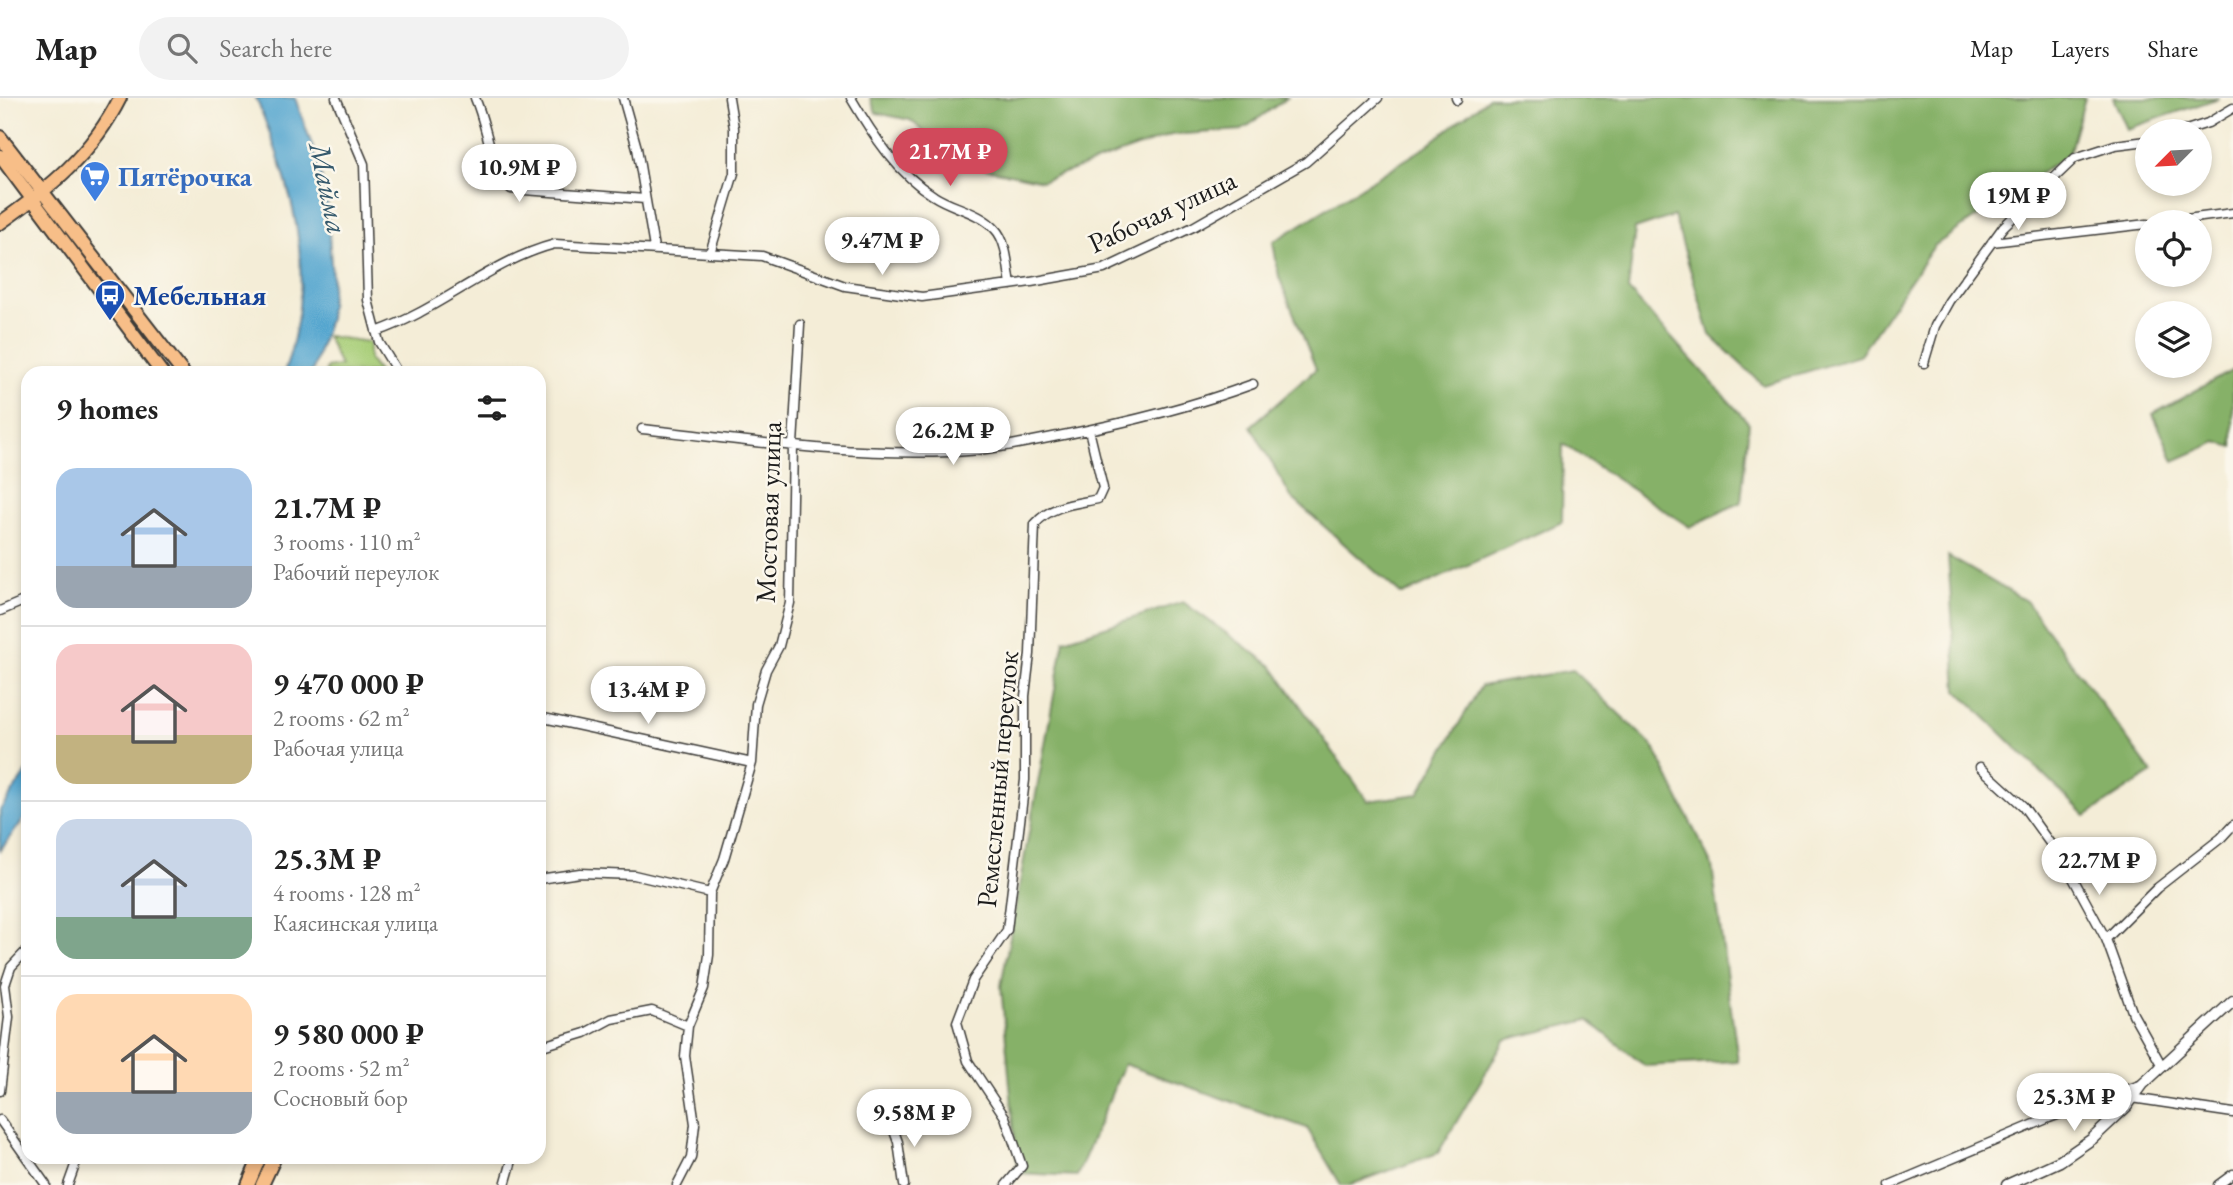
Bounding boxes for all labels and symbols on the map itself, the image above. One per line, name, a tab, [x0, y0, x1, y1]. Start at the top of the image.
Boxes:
north arrow	[2135, 119, 2212, 196]
pin: 21.7M ₽	[885, 129, 1015, 188]
water label: Майма	[300, 136, 358, 238]
pin: 10.9M ₽	[454, 144, 584, 204]
place label: Пятёрочка	[118, 158, 253, 194]
supermarket icon: Пятёрочка	[78, 159, 112, 203]
street label: Рабочая улица	[1082, 161, 1242, 261]
pin: 19M ₽	[1969, 172, 2067, 232]
pin: 9.47M ₽	[817, 218, 947, 277]
place label: Мебельная	[133, 277, 267, 313]
bus stop icon: Мебельная	[93, 278, 127, 322]
pin: 26.2M ₽	[888, 408, 1018, 467]
street label: Мостовая улица	[747, 420, 789, 603]
street label: Ремесленный переулок	[968, 649, 1026, 909]
pin: 13.4M ₽	[583, 666, 713, 726]
pin: 22.7M ₽	[2034, 838, 2164, 897]
pin: 25.3M ₽	[2009, 1074, 2139, 1133]
pin: 9.58M ₽	[849, 1090, 979, 1149]

